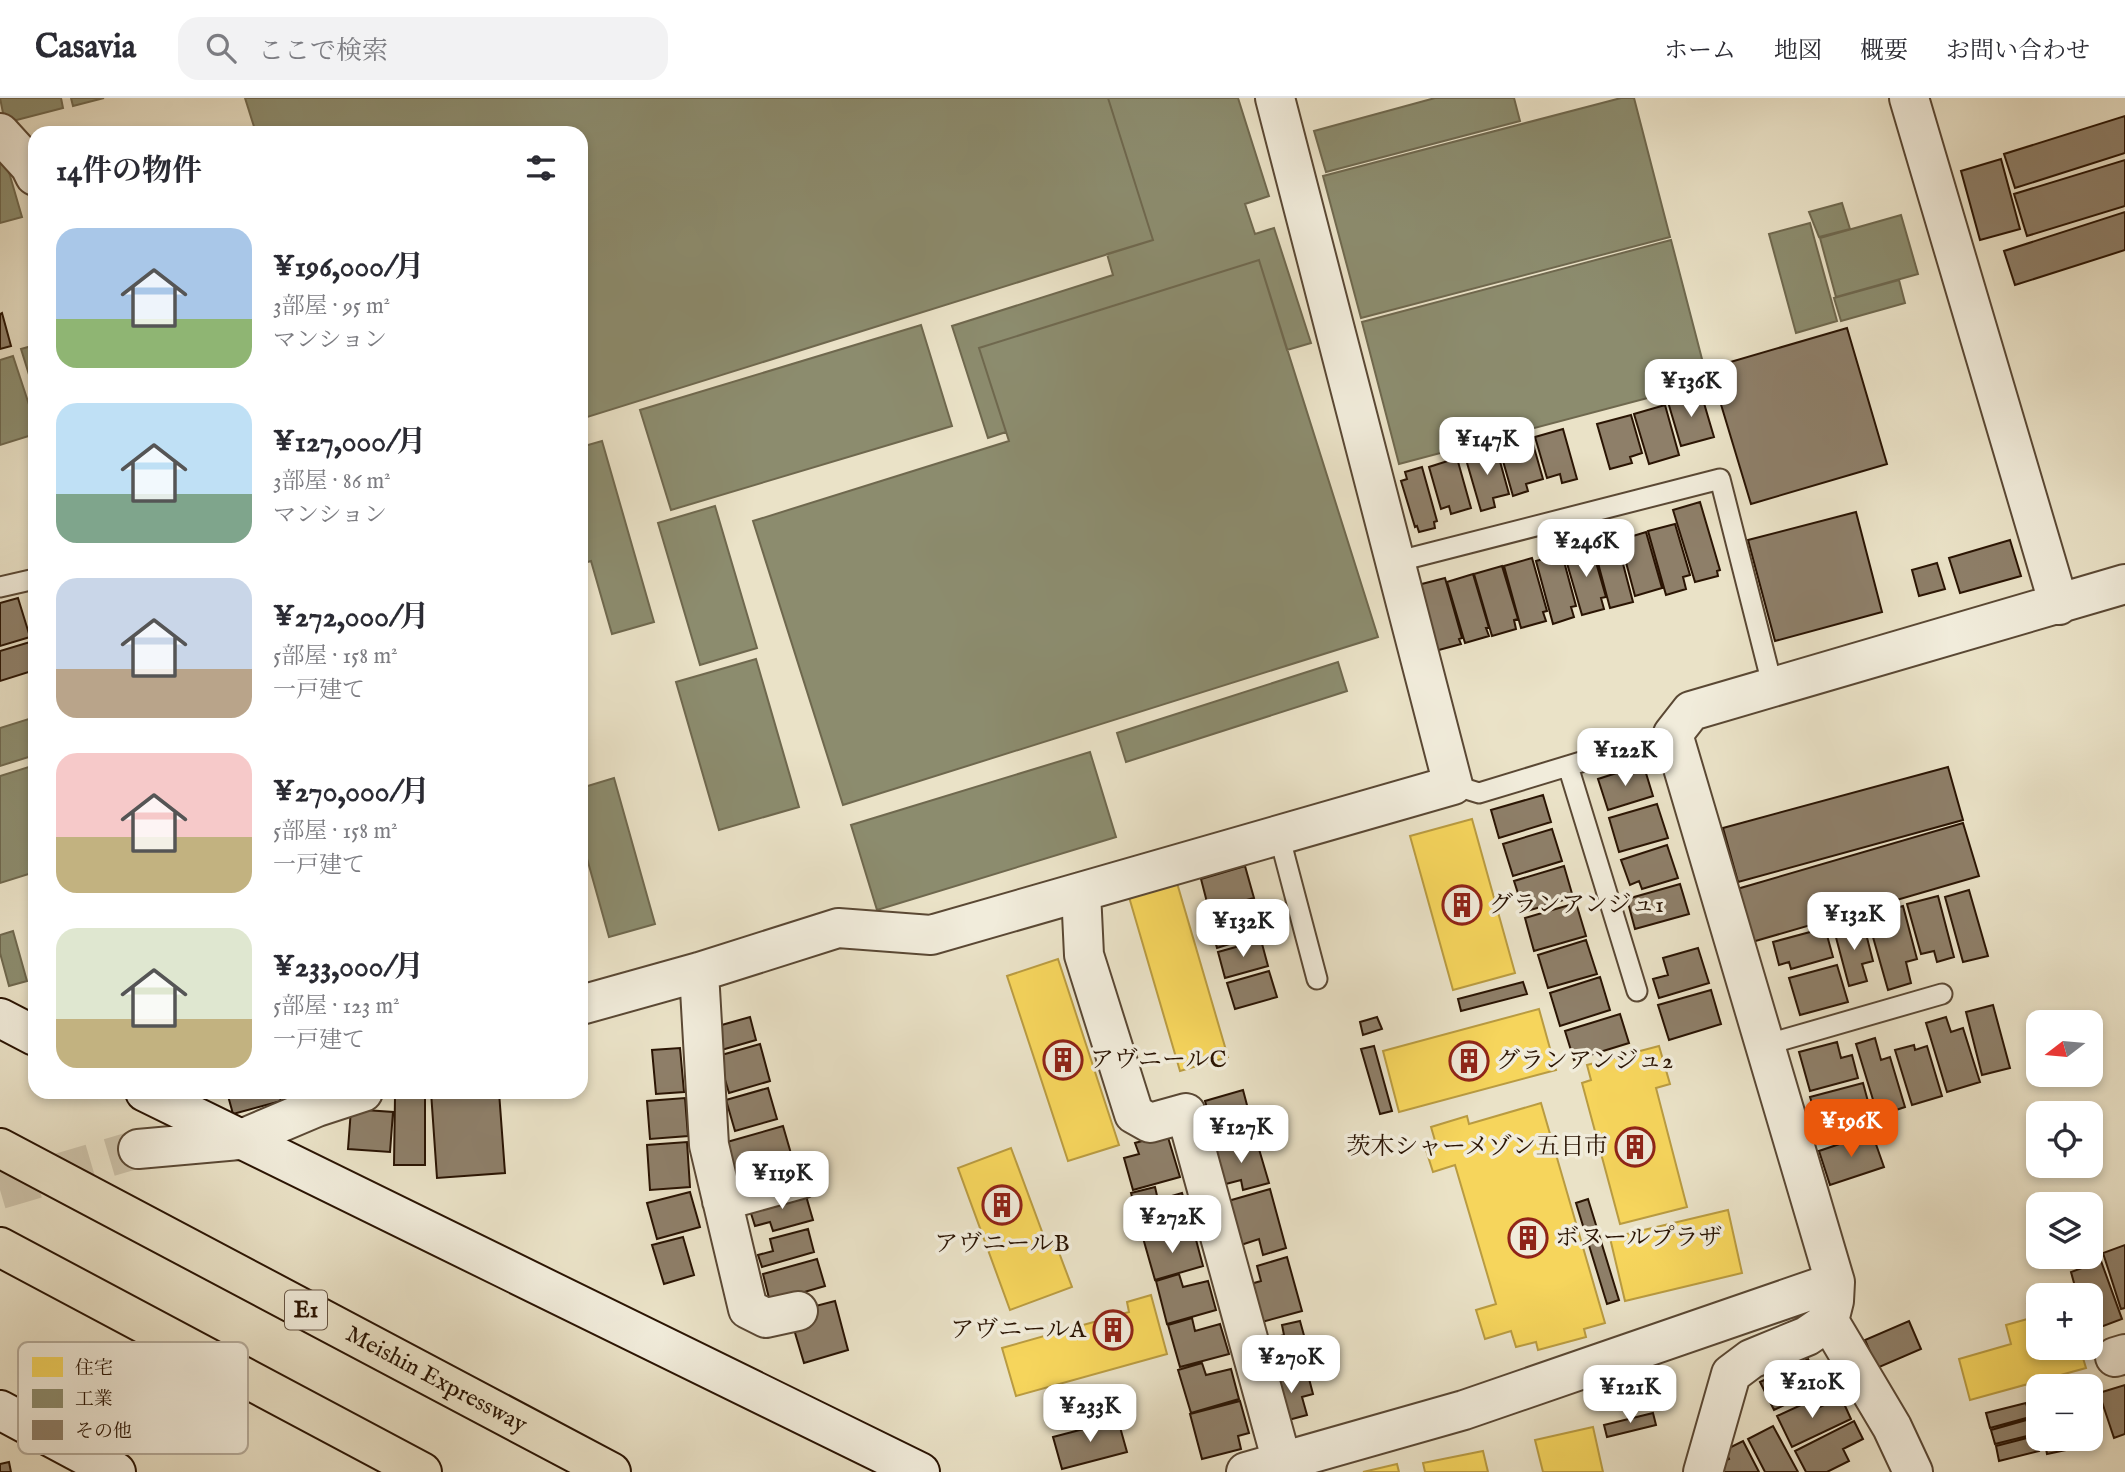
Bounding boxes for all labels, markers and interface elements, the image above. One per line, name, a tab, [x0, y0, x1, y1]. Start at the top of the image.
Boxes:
search box	[178, 17, 668, 80]
text: Casavia	[35, 27, 136, 69]
icon: search	[202, 29, 240, 67]
text: ここで検索	[258, 35, 388, 68]
text: ホーム	[1664, 36, 1736, 67]
text: 地図	[1774, 36, 1822, 67]
text: 概要	[1860, 36, 1908, 67]
text: お問い合わせ	[1946, 36, 2090, 67]
icon: filters	[522, 149, 560, 187]
text: 14件の物件	[56, 153, 202, 191]
text: ¥196,000/月	[273, 249, 424, 287]
icon: home	[112, 256, 196, 340]
text: 3部屋 · 95 m²	[273, 292, 390, 321]
text: マンション	[273, 326, 387, 355]
pin: ¥136K	[1642, 360, 1740, 419]
text: ¥136K	[1661, 367, 1721, 396]
pin: ¥147K	[1438, 418, 1536, 477]
text: ¥127,000/月	[273, 424, 426, 462]
text: ¥147K	[1455, 425, 1519, 454]
icon: home	[112, 431, 196, 515]
text: 3部屋 · 86 m²	[273, 467, 391, 496]
text: マンション	[273, 501, 387, 530]
pin: ¥246K	[1537, 519, 1635, 579]
text: ¥246K	[1553, 527, 1619, 556]
text: ¥272,000/月	[273, 599, 429, 637]
icon: home	[112, 606, 196, 690]
text: 5部屋 · 158 m²	[273, 642, 398, 671]
text: 一戸建て	[273, 676, 365, 705]
pin: ¥122K	[1576, 728, 1674, 788]
text: ¥122K	[1593, 736, 1657, 765]
text: ¥270,000/月	[273, 774, 430, 812]
icon: home	[112, 781, 196, 865]
text: 5部屋 · 158 m²	[273, 817, 398, 846]
text: 一戸建て	[273, 851, 365, 880]
building icon: グランアンジュ1	[1441, 884, 1483, 926]
place label: グランアンジュ1	[1489, 890, 1664, 921]
pin: ¥132K	[1805, 892, 1903, 952]
pin: ¥132K	[1194, 900, 1292, 959]
text: ¥132K	[1823, 900, 1885, 929]
text: ¥132K	[1212, 907, 1274, 936]
text: ¥233,000/月	[273, 949, 424, 987]
icon: home	[112, 956, 196, 1040]
text: 5部屋 · 123 m²	[273, 992, 400, 1021]
north arrow	[2026, 1010, 2104, 1087]
map controls	[2026, 1010, 2103, 1451]
text: 一戸建て	[273, 1026, 365, 1055]
building icon: アヴニールC	[1042, 1039, 1084, 1081]
building icon: グランアンジュ2	[1448, 1040, 1490, 1082]
place label: アヴニールC	[1090, 1045, 1227, 1076]
place label: グランアンジュ2	[1496, 1046, 1673, 1077]
pin: ¥196K	[1802, 1100, 1900, 1159]
button: locate	[2026, 1101, 2103, 1178]
pin: ¥127K	[1192, 1105, 1290, 1165]
text: ¥196K	[1820, 1107, 1882, 1136]
text: ¥127K	[1209, 1113, 1273, 1142]
building icon: 茨木シャーメゾン五日市	[1614, 1126, 1656, 1168]
place label: 茨木シャーメゾン五日市	[1346, 1132, 1608, 1163]
pin: ¥119K	[733, 1152, 831, 1211]
text: ¥119K	[752, 1159, 812, 1188]
building icon: アヴニールB	[981, 1184, 1023, 1226]
button: layers	[2026, 1192, 2103, 1269]
pin: ¥272K	[1123, 1196, 1221, 1255]
text: ¥272K	[1139, 1203, 1205, 1232]
building icon: ボヌールプラザ	[1507, 1217, 1549, 1259]
place label: ボヌールプラザ	[1555, 1223, 1723, 1254]
place label: アヴニールB	[934, 1229, 1070, 1260]
button: +	[2026, 1283, 2103, 1360]
road number: E1	[285, 1290, 327, 1330]
building icon: アヴニールA	[1092, 1309, 1134, 1351]
place label: アヴニールA	[950, 1315, 1087, 1346]
street label: Meishin Expressway	[340, 1319, 533, 1440]
pin: ¥270K	[1242, 1336, 1340, 1395]
legend	[18, 1342, 248, 1454]
text: ¥270K	[1258, 1343, 1324, 1372]
text: 住宅	[75, 1357, 113, 1381]
pin: ¥210K	[1763, 1360, 1861, 1420]
pin: ¥121K	[1581, 1366, 1679, 1425]
text: ¥210K	[1780, 1368, 1844, 1397]
text: ¥121K	[1599, 1373, 1661, 1402]
button: −	[2026, 1374, 2103, 1451]
pin: ¥233K	[1041, 1384, 1139, 1444]
text: 工業	[75, 1388, 113, 1412]
text: ¥233K	[1059, 1392, 1121, 1421]
text: その他	[75, 1420, 132, 1444]

